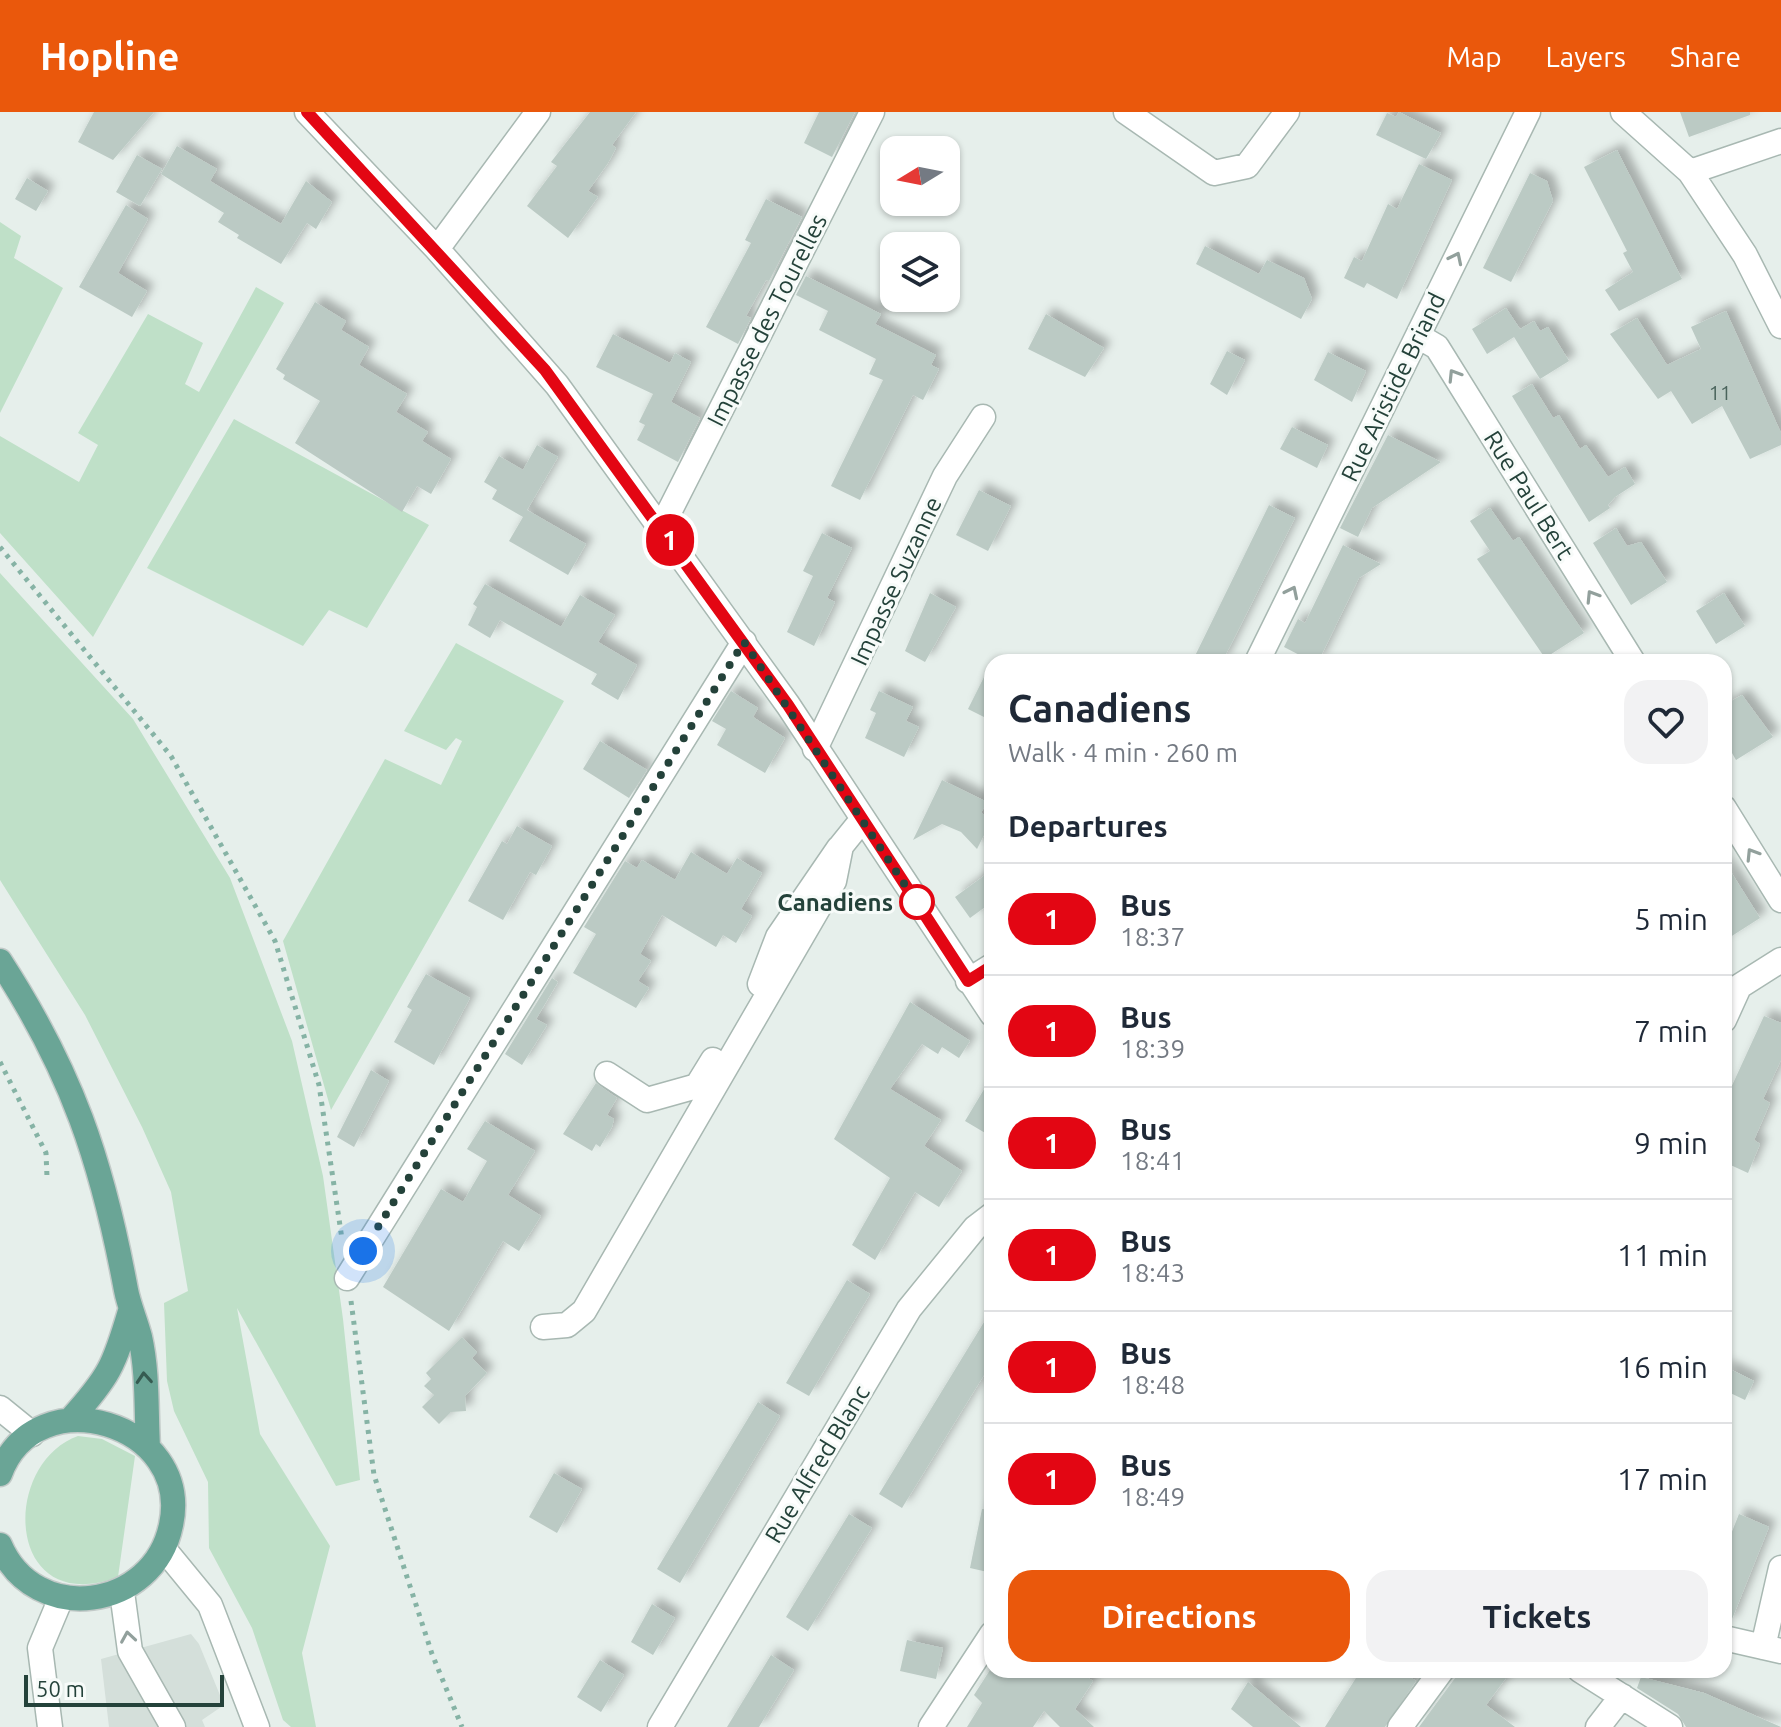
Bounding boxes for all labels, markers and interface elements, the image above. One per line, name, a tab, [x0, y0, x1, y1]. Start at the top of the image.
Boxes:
text: Hopline	[40, 35, 179, 77]
text: Map	[1446, 41, 1502, 72]
text: Layers	[1546, 41, 1626, 72]
text: Share	[1670, 41, 1741, 72]
north arrow	[880, 136, 960, 216]
map controls	[880, 136, 960, 312]
street label: Impasse des Tourelles	[702, 209, 832, 431]
button: layers	[880, 232, 960, 312]
one-way arrow	[1446, 252, 1462, 267]
street label: Rue Aristide Briand	[1336, 288, 1450, 486]
one-way arrow	[1449, 369, 1464, 384]
house number: 11	[1709, 381, 1731, 404]
street label: Rue Paul Bert	[1479, 426, 1580, 565]
street label: Impasse Suzanne	[845, 492, 947, 670]
line badge: 1	[644, 514, 696, 566]
text: 1	[662, 524, 678, 555]
one-way arrow	[1282, 586, 1298, 600]
one-way arrow	[1587, 590, 1602, 605]
button: heart	[1624, 680, 1708, 764]
text: Canadiens	[1008, 687, 1191, 729]
text: Walk · 4 min · 260 m	[1008, 738, 1238, 767]
text: Departures	[1008, 809, 1168, 843]
one-way arrow	[1747, 848, 1762, 863]
marker: Canadiens	[900, 885, 934, 919]
text: Bus	[1120, 888, 1172, 922]
place label: Canadiens	[777, 889, 893, 916]
text: 5 min	[1634, 902, 1708, 936]
text: 1	[1044, 903, 1060, 934]
text: 18:37	[1120, 922, 1185, 951]
text: Bus	[1120, 1000, 1172, 1034]
text: 7 min	[1634, 1014, 1708, 1048]
text: 1	[1044, 1015, 1060, 1046]
text: 18:39	[1120, 1034, 1185, 1063]
text: Bus	[1120, 1112, 1172, 1146]
text: 9 min	[1634, 1126, 1708, 1160]
text: 1	[1044, 1127, 1060, 1158]
text: 18:41	[1120, 1146, 1185, 1175]
text: Bus	[1120, 1224, 1172, 1258]
your location	[343, 1231, 383, 1271]
text: 11 min	[1617, 1238, 1708, 1272]
text: 1	[1044, 1239, 1060, 1270]
text: 18:43	[1120, 1258, 1185, 1287]
text: Bus	[1120, 1336, 1172, 1370]
text: 16 min	[1617, 1350, 1708, 1384]
text: 1	[1044, 1351, 1060, 1382]
text: 18:48	[1120, 1370, 1185, 1399]
one-way arrow	[136, 1371, 153, 1384]
street label: Rue Alfred Blanc	[759, 1380, 875, 1548]
text: Bus	[1120, 1448, 1172, 1482]
text: 17 min	[1617, 1462, 1708, 1496]
text: 1	[1044, 1463, 1060, 1494]
text: 18:49	[1120, 1482, 1185, 1511]
button: Directions	[1008, 1570, 1350, 1662]
button: Tickets	[1366, 1570, 1708, 1662]
one-way arrow	[120, 1630, 137, 1644]
scale bar	[24, 1671, 224, 1707]
text: 50 m	[36, 1676, 85, 1701]

